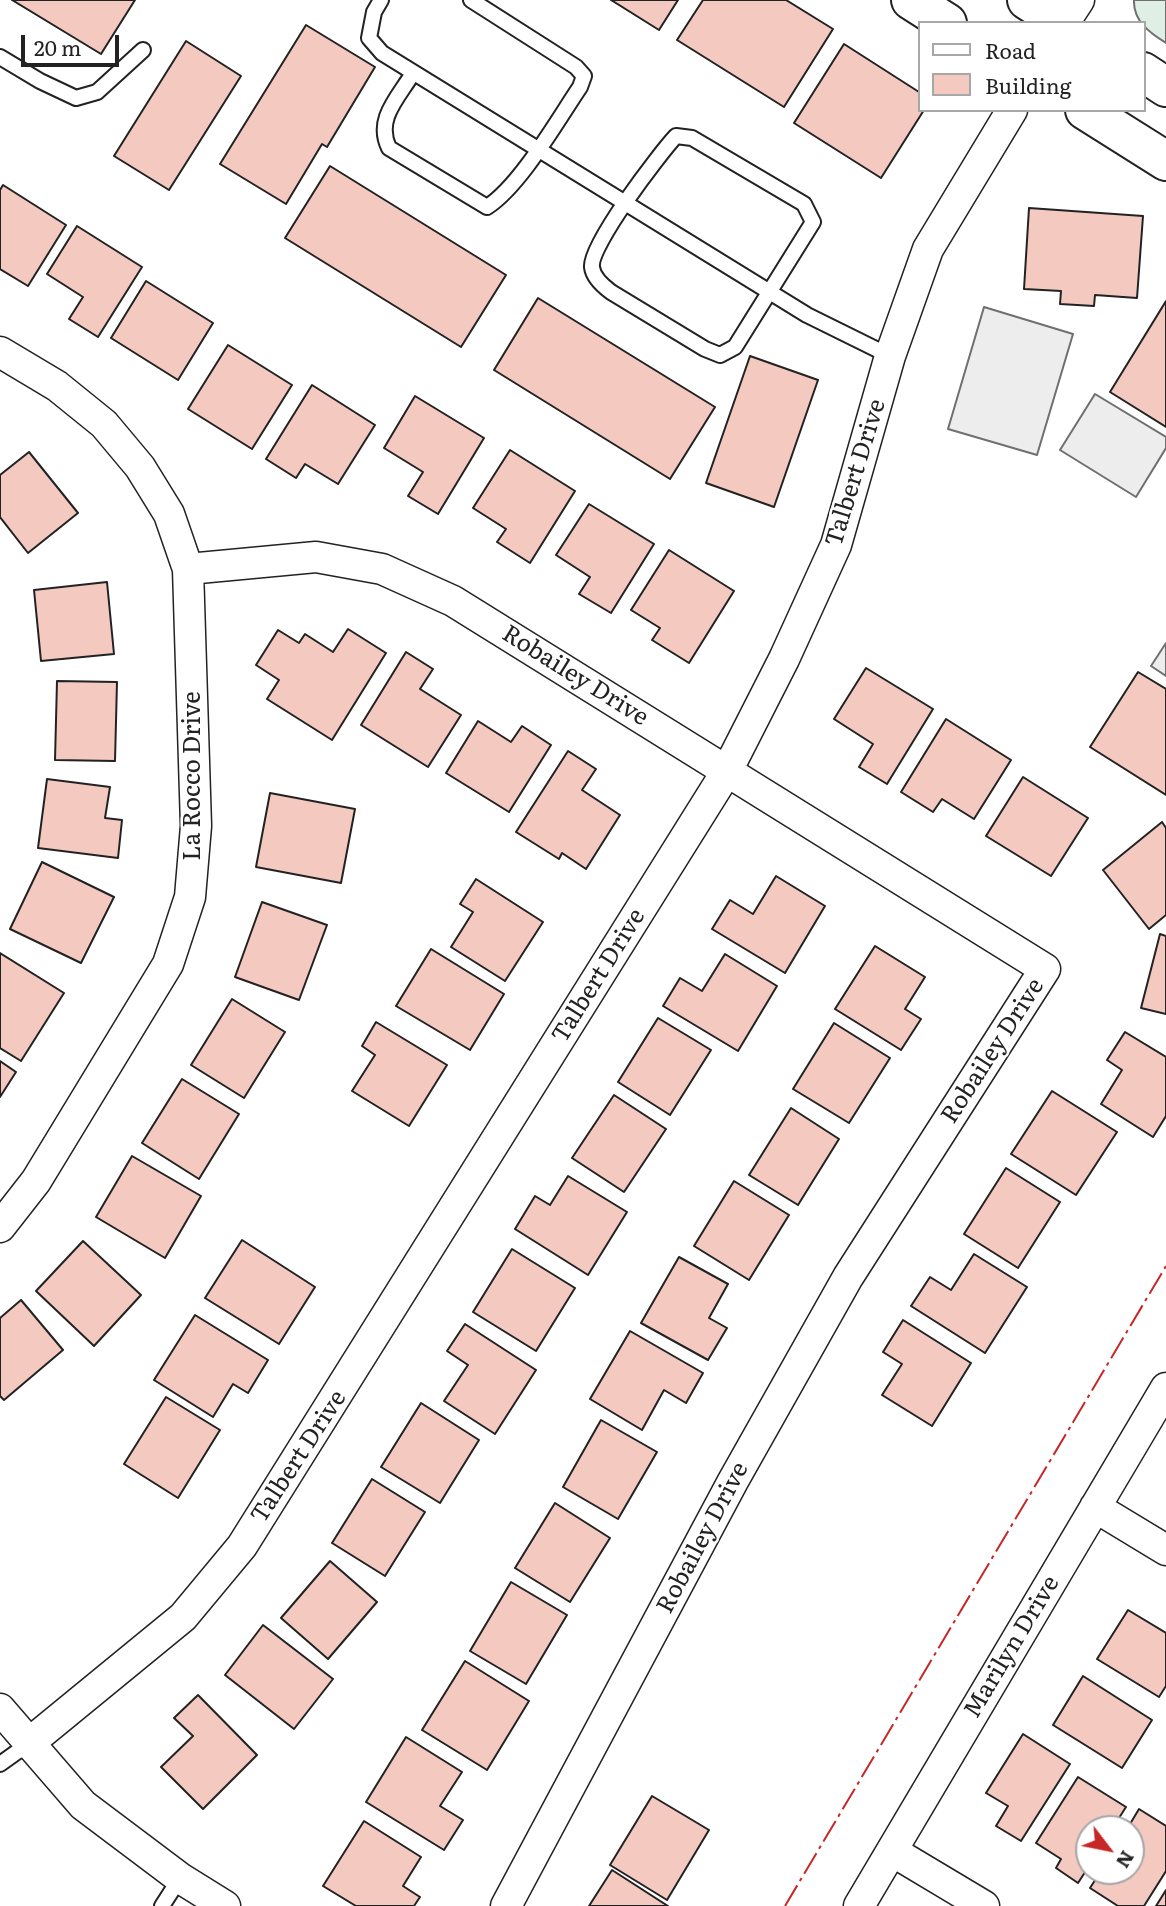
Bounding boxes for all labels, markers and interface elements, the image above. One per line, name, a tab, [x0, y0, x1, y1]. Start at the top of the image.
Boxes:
scale bar	[24, 21, 122, 65]
legend	[918, 21, 1145, 112]
text: 20 m	[34, 31, 81, 62]
text: Road	[985, 34, 1036, 65]
text: Building	[985, 69, 1071, 100]
street label: Talbert Drive	[820, 396, 892, 550]
street label: Robailey Drive	[497, 620, 653, 732]
street label: La Rocco Drive	[179, 691, 207, 861]
street label: Talbert Drive	[546, 904, 652, 1048]
street label: Robailey Drive	[935, 973, 1051, 1129]
street label: Talbert Drive	[245, 1385, 353, 1529]
street label: Robailey Drive	[651, 1457, 755, 1619]
street label: Marilyn Drive	[958, 1571, 1066, 1723]
north arrow	[1075, 1815, 1145, 1885]
text: N	[1110, 1846, 1142, 1874]

